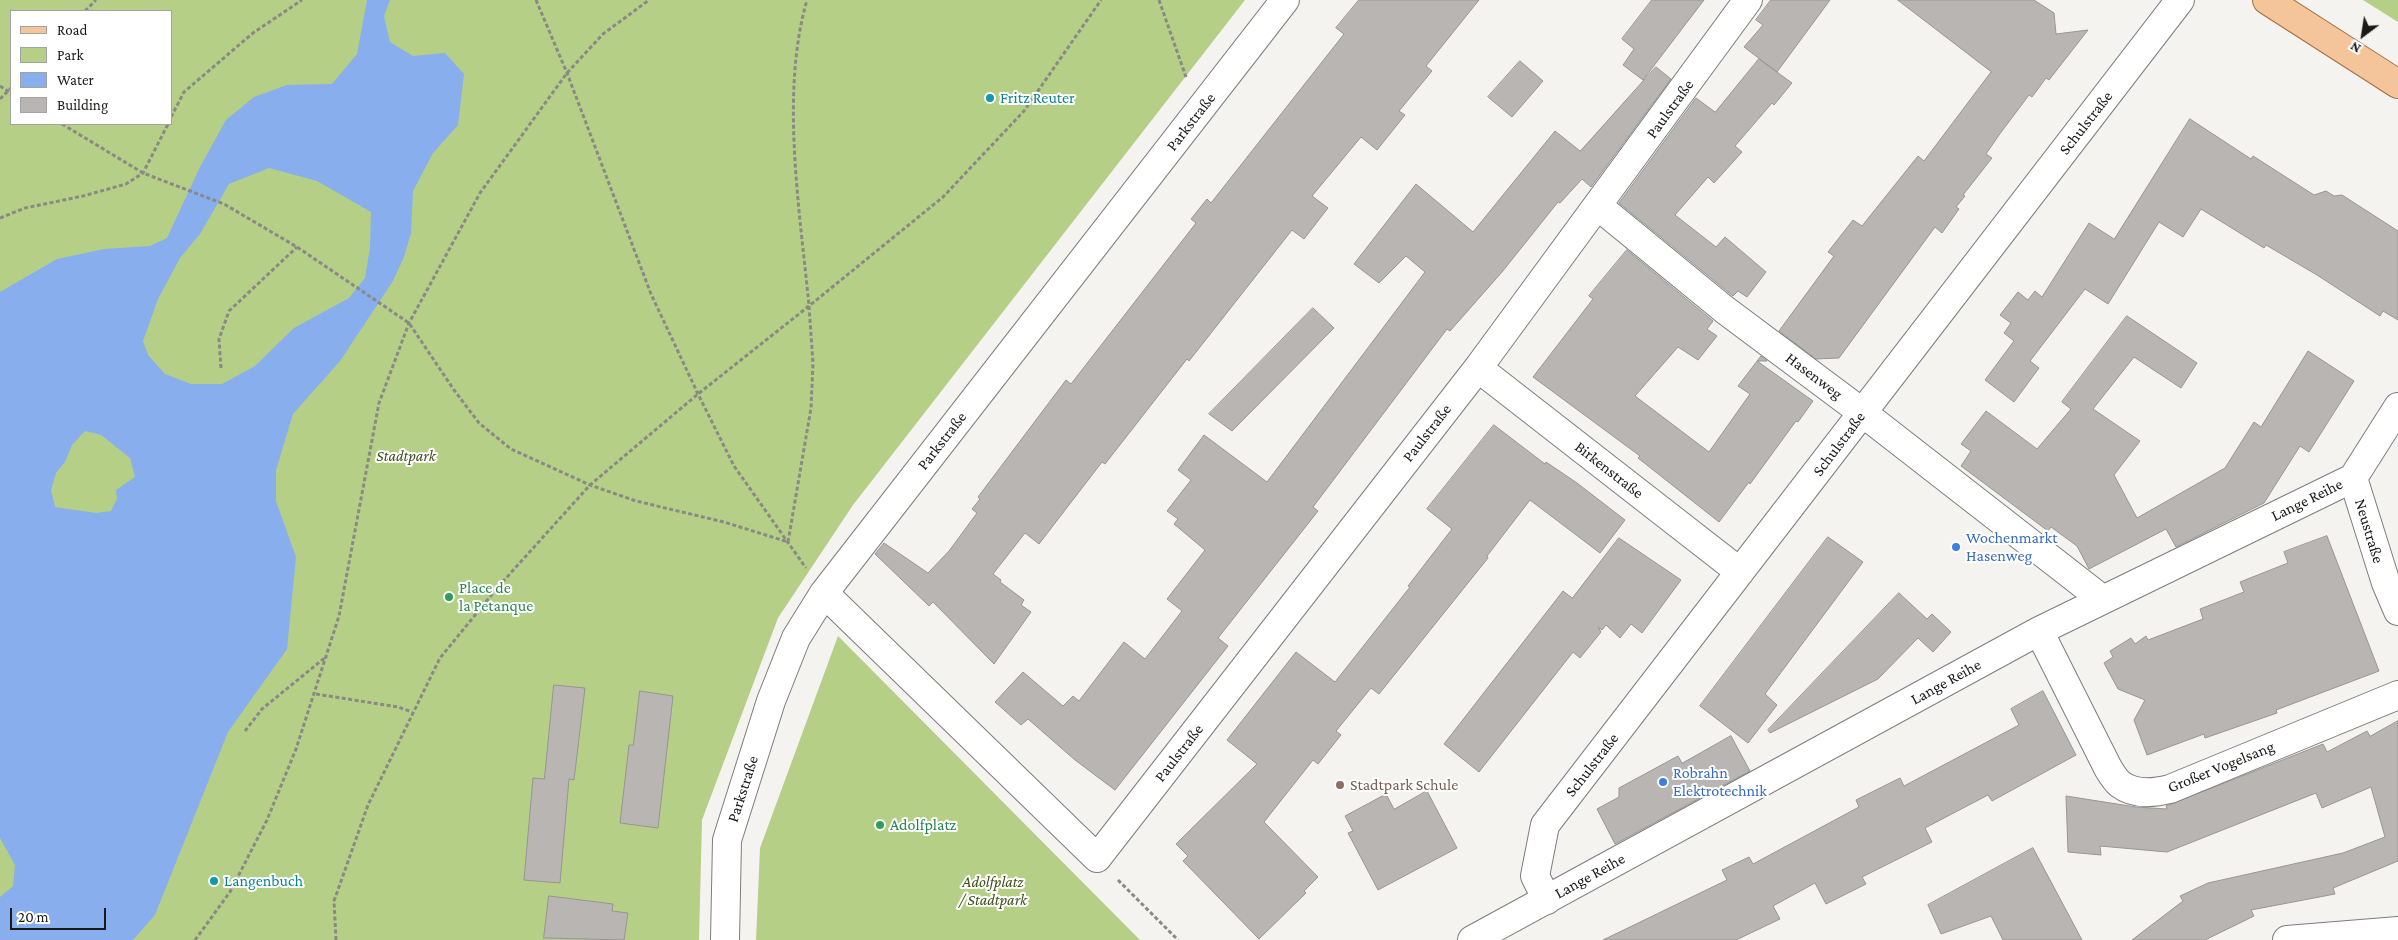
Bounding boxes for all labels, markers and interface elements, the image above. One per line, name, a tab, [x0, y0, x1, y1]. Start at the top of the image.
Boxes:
legend	[10, 10, 172, 125]
north arrow	[2338, 10, 2388, 60]
text: Road	[57, 22, 87, 38]
text: N	[2347, 39, 2363, 57]
text: Park	[57, 47, 84, 63]
text: Water	[57, 72, 94, 88]
street label: Paulstraße	[1642, 76, 1698, 142]
street label: Schulstraße	[2055, 87, 2117, 159]
place label: Fritz Reuter	[1000, 88, 1075, 108]
street label: Parkstraße	[1162, 89, 1220, 155]
marker: Fritz Reuter	[984, 92, 996, 104]
text: Building	[57, 97, 108, 113]
street label: Hasenweg	[1782, 348, 1846, 404]
street label: Paulstraße	[1398, 400, 1456, 466]
street label: Parkstraße	[913, 408, 971, 474]
street label: Schulstraße	[1809, 408, 1869, 480]
street label: Birkenstraße	[1571, 437, 1647, 503]
park label: Stadtpark	[376, 446, 436, 466]
street label: Lange Reihe	[2268, 474, 2346, 526]
street label: Neustraße	[2350, 497, 2388, 565]
place label: Wochenmarkt Hasenweg	[1966, 528, 2058, 566]
marker: Wochenmarkt Hasenweg	[1950, 541, 1962, 553]
place label: Place de la Petanque	[459, 578, 533, 616]
marker: Place de la Petanque	[443, 591, 455, 603]
street label: Lange Reihe	[1908, 655, 1984, 709]
street label: Paulstraße	[1150, 720, 1208, 786]
street label: Schulstraße	[1561, 729, 1623, 801]
street label: Großer Vogelsang	[2165, 737, 2277, 797]
street label: Parkstraße	[723, 753, 763, 825]
place label: Robrahn Elektrotechnik	[1673, 763, 1767, 801]
place label: Stadtpark Schule	[1350, 775, 1458, 795]
marker: Robrahn Elektrotechnik	[1657, 776, 1669, 788]
marker: Stadtpark Schule	[1334, 779, 1346, 791]
place label: Adolfplatz	[890, 815, 956, 835]
marker: Adolfplatz	[874, 819, 886, 831]
street label: Lange Reihe	[1552, 849, 1628, 903]
place label: Langenbuch	[224, 871, 303, 891]
park label: Adolfplatz / Stadtpark	[959, 872, 1027, 910]
marker: Langenbuch	[208, 875, 220, 887]
scale bar	[12, 898, 109, 930]
text: 20 m	[18, 909, 49, 925]

